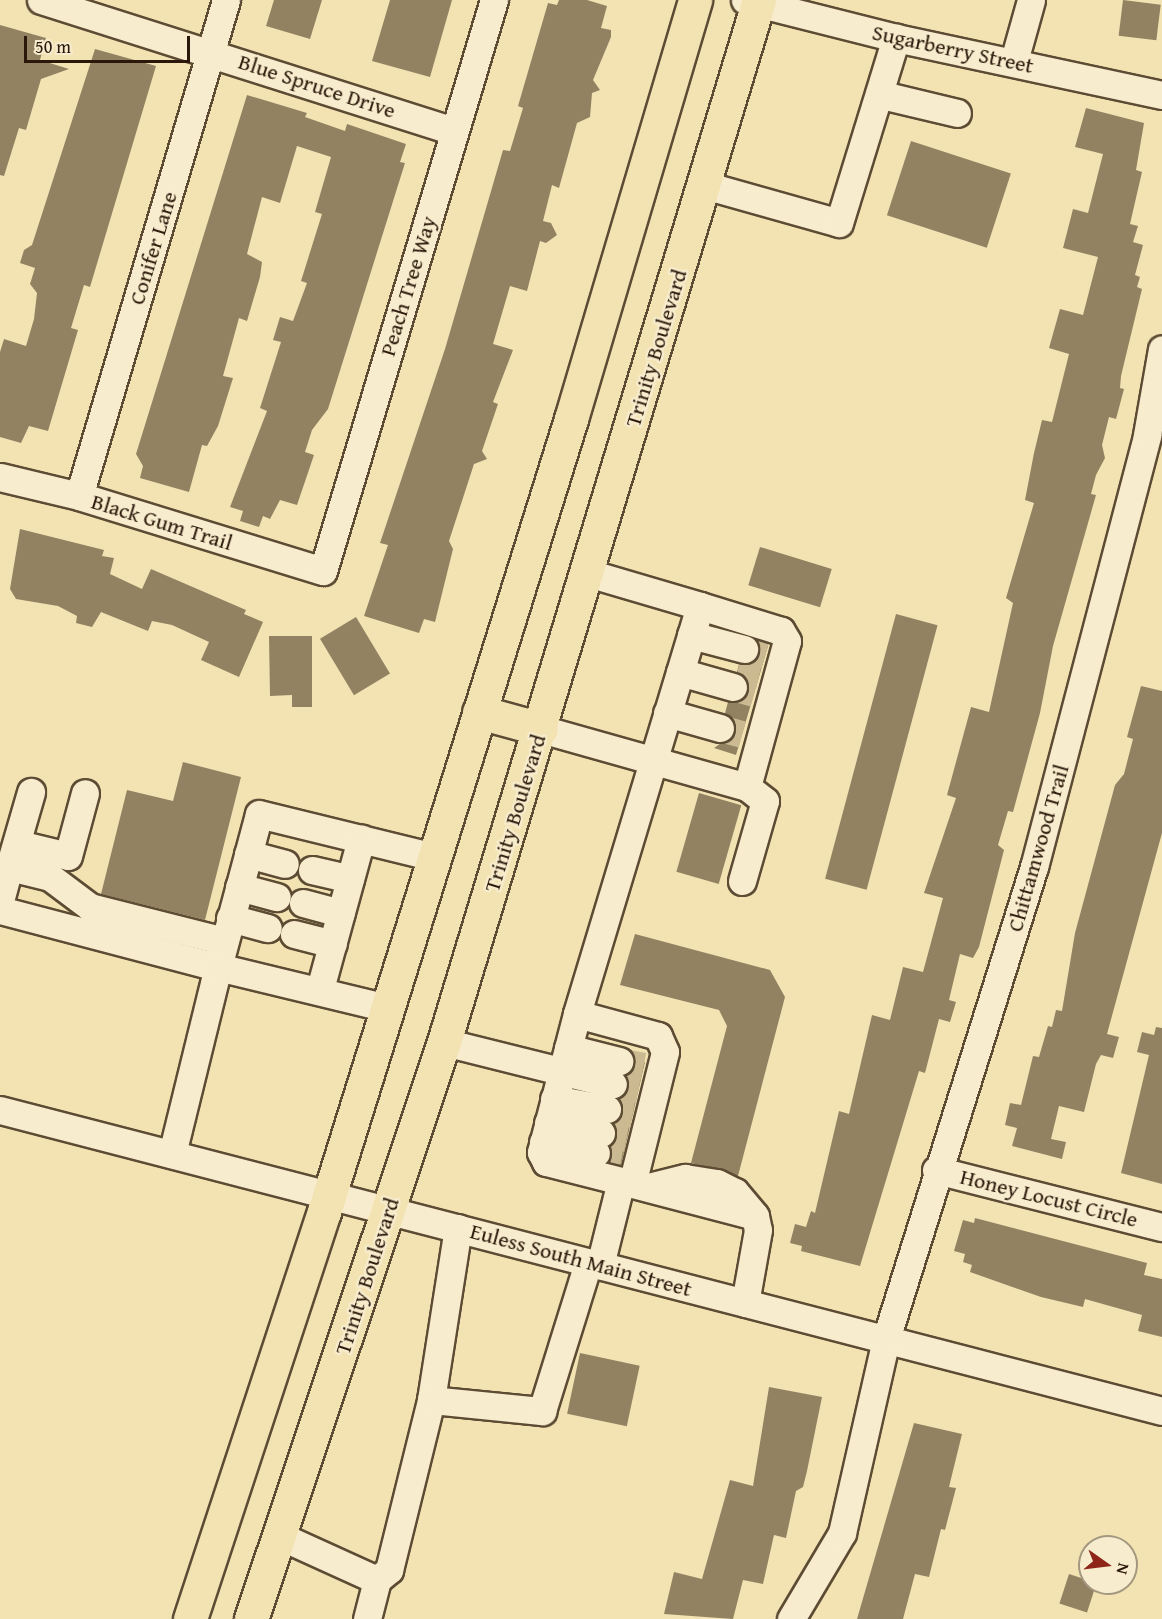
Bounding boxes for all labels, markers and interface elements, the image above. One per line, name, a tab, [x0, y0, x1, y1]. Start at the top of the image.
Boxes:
street label: Sugarberry Street	[870, 19, 1036, 79]
scale bar	[27, 24, 194, 62]
text: 50 m	[35, 33, 71, 60]
street label: Blue Spruce Drive	[235, 48, 399, 124]
street label: Conifer Lane	[123, 188, 183, 308]
street label: Peach Tree Way	[374, 213, 442, 359]
street label: Trinity Boulevard	[620, 266, 692, 430]
street label: Black Gum Trail	[88, 488, 236, 556]
street label: Trinity Boulevard	[479, 731, 551, 895]
street label: Chittamwood Trail	[1002, 761, 1074, 935]
street label: Honey Locust Circle	[957, 1163, 1141, 1233]
street label: Trinity Boulevard	[329, 1194, 405, 1358]
street label: Euless South Main Street	[467, 1218, 695, 1302]
north arrow	[1078, 1535, 1138, 1595]
text: N	[1111, 1561, 1136, 1577]

